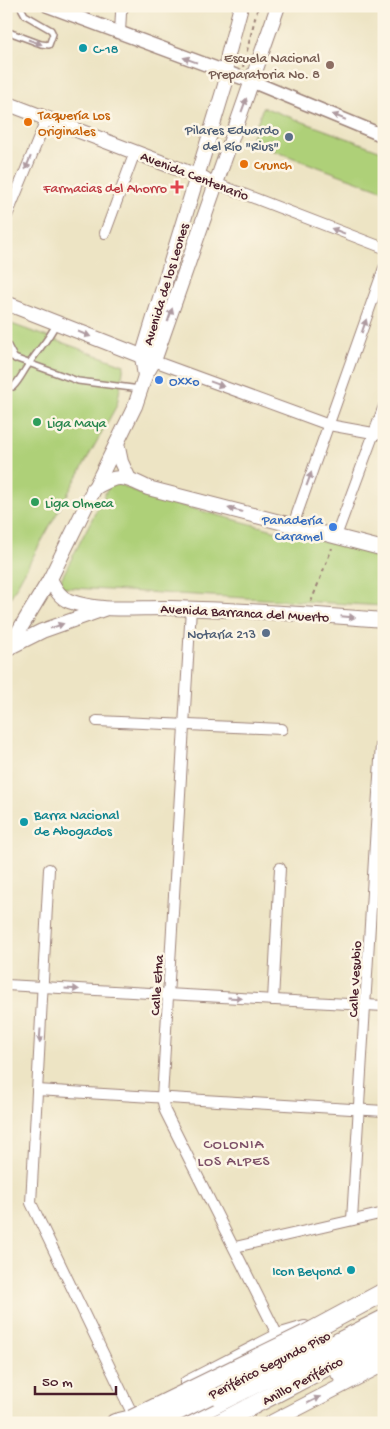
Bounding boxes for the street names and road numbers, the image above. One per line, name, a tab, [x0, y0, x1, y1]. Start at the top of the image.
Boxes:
street label: Avenida Centenario	[138, 149, 251, 206]
street label: Avenida de los Leones	[141, 221, 194, 348]
street label: Avenida Barranca del Muerto	[160, 602, 330, 627]
street label: Calle Vesubio	[346, 940, 367, 1018]
street label: Calle Etna	[148, 953, 169, 1016]
street label: Periférico Segundo Piso	[205, 1328, 334, 1405]
street label: Anillo Periférico	[260, 1354, 347, 1411]

